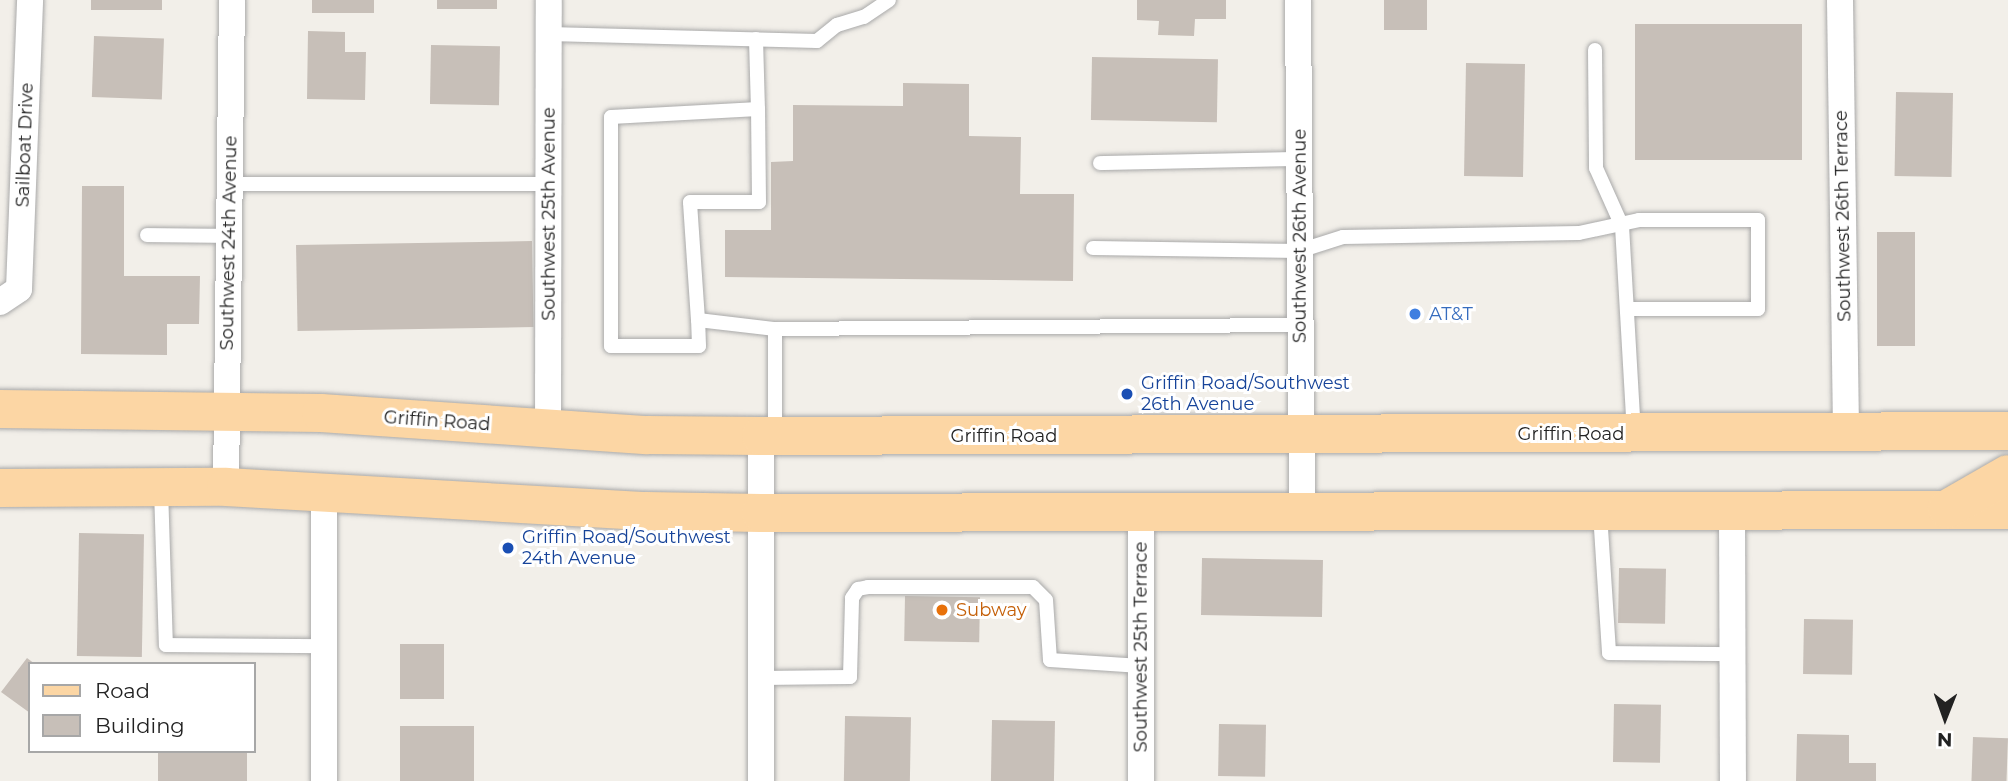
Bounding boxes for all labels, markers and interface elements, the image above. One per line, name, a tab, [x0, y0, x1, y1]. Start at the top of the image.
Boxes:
street label: Sailboat Drive	[12, 82, 38, 208]
street label: Southwest 25th Avenue	[538, 107, 560, 321]
street label: Southwest 26th Terrace	[1830, 110, 1856, 322]
street label: Southwest 26th Avenue	[1289, 129, 1311, 343]
street label: Southwest 24th Avenue	[216, 135, 242, 351]
place label: AT&T	[1429, 303, 1473, 325]
marker: AT&T	[1407, 306, 1423, 322]
place label: Griffin Road/Southwest 26th Avenue	[1141, 373, 1350, 416]
marker: Griffin Road/Southwest 26th Avenue	[1119, 386, 1135, 402]
street label: Griffin Road	[383, 406, 491, 436]
street label: Griffin Road	[1518, 423, 1624, 445]
street label: Griffin Road	[951, 425, 1057, 447]
place label: Griffin Road/Southwest 24th Avenue	[522, 527, 731, 570]
marker: Griffin Road/Southwest 24th Avenue	[500, 540, 516, 556]
street label: Southwest 25th Terrace	[1130, 542, 1152, 752]
place label: Subway	[956, 599, 1027, 621]
marker: Subway	[934, 602, 950, 618]
legend	[28, 662, 256, 753]
text: Road	[95, 678, 150, 703]
north arrow	[1910, 683, 1980, 753]
text: Building	[95, 713, 185, 738]
text: N	[1937, 728, 1953, 751]

